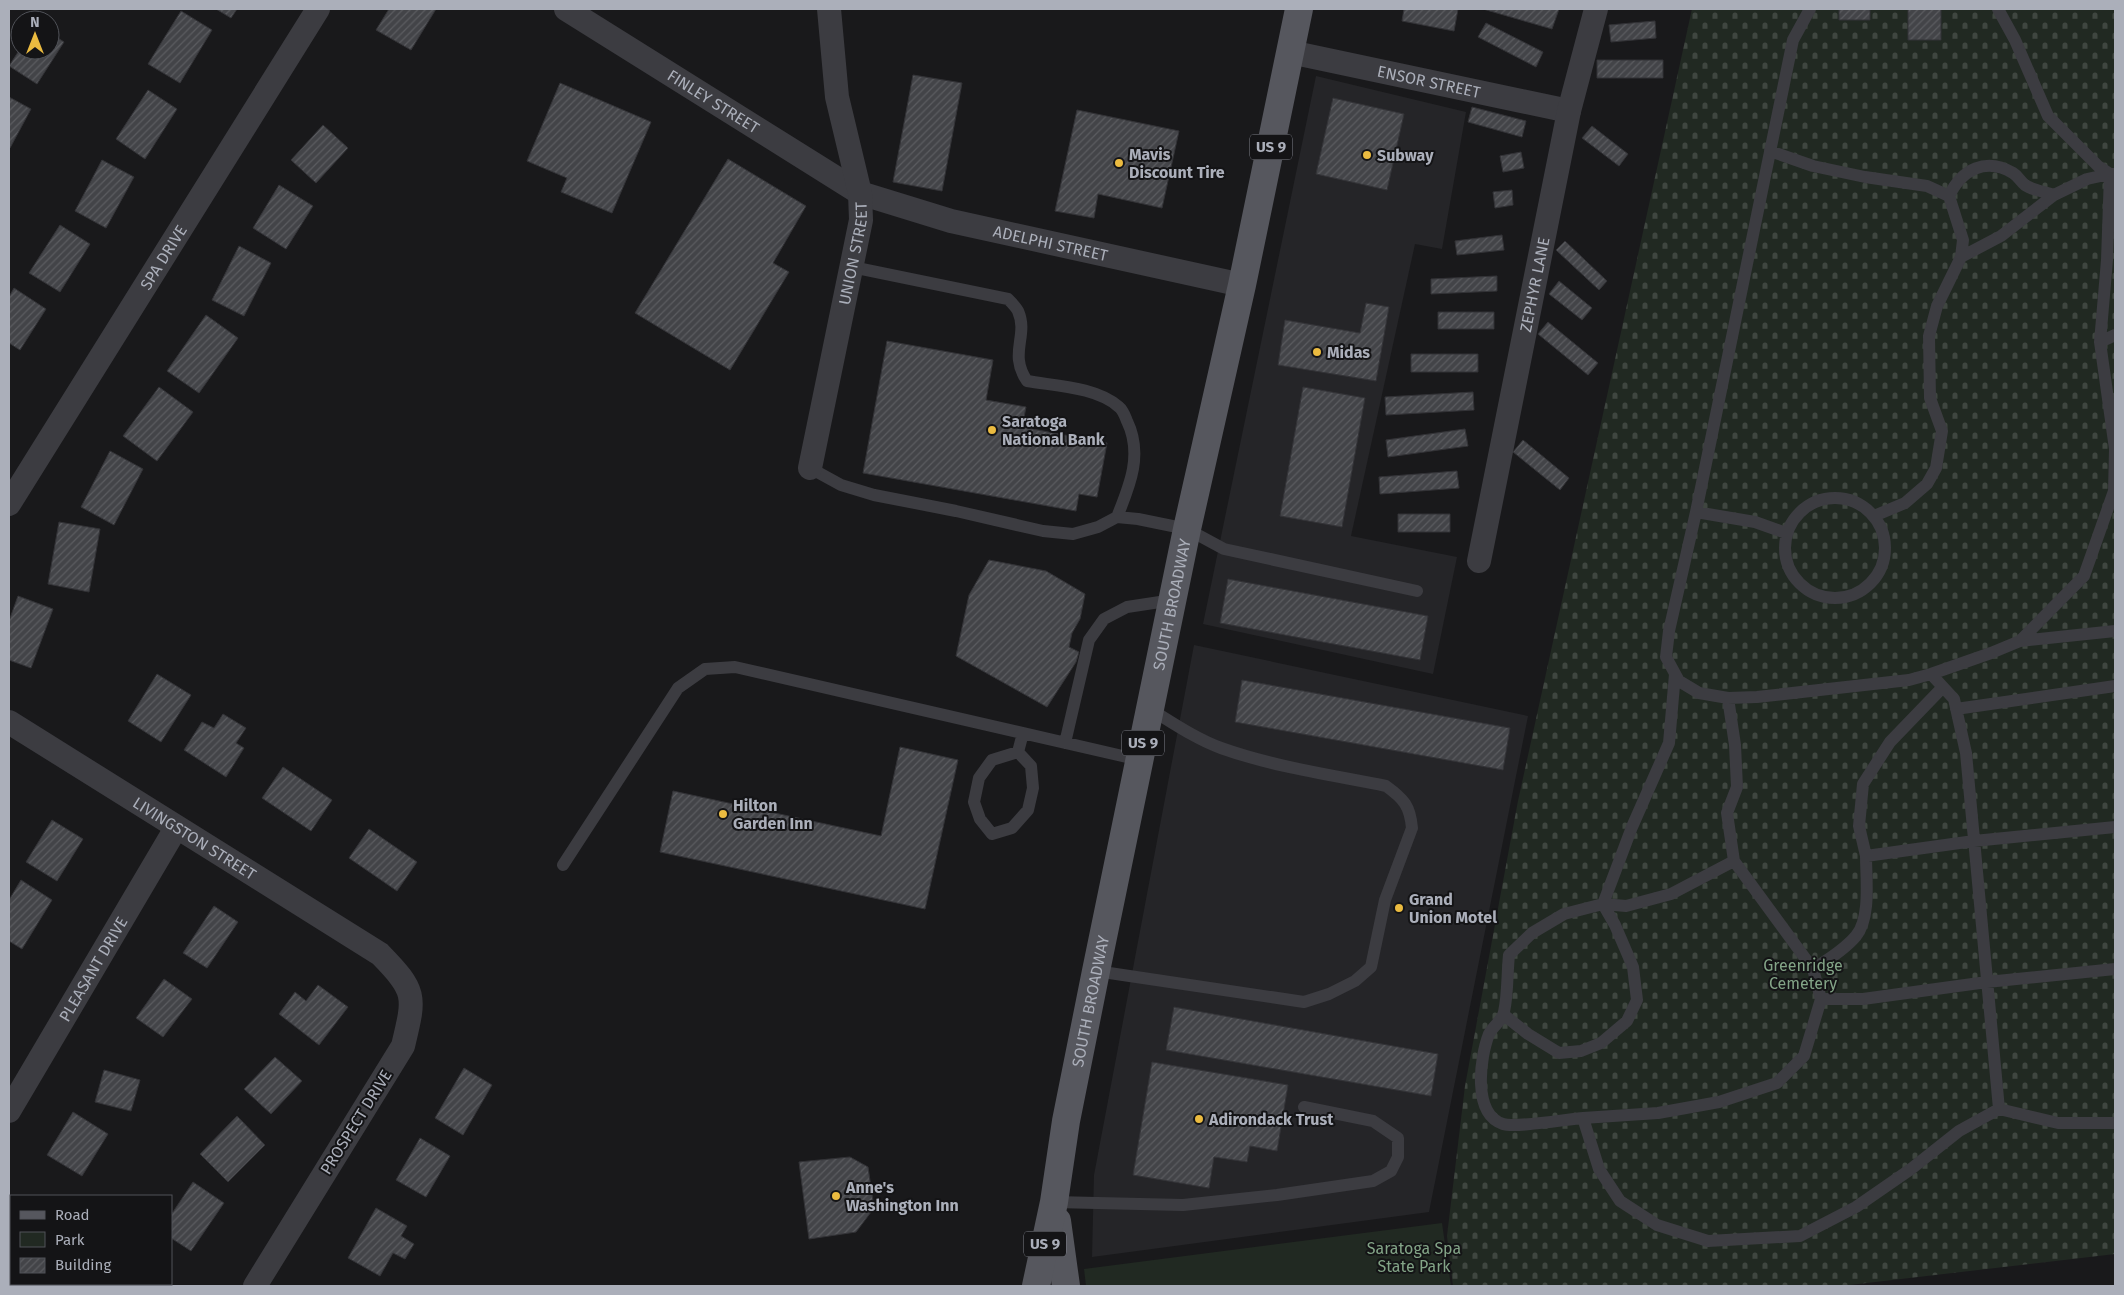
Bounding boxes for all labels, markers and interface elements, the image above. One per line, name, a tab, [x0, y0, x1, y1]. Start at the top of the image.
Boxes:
north arrow	[10, 10, 60, 60]
text: N	[30, 14, 40, 31]
street label: ENSOR STREET	[1376, 61, 1483, 102]
street label: FINLEY STREET	[664, 65, 764, 138]
road number: US 9	[1250, 134, 1292, 160]
place label: Mavis Discount Tire	[1129, 145, 1225, 182]
place label: Subway	[1377, 146, 1434, 165]
marker: Subway	[1361, 149, 1373, 161]
marker: Mavis Discount Tire	[1113, 157, 1125, 169]
street label: UNION STREET	[834, 201, 871, 306]
street label: SPA DRIVE	[136, 221, 190, 293]
street label: ADELPHI STREET	[991, 221, 1110, 265]
street label: ZEPHYR LANE	[1516, 235, 1553, 334]
place label: Midas	[1327, 343, 1370, 362]
marker: Midas	[1311, 346, 1323, 358]
place label: Saratoga National Bank	[1002, 412, 1105, 449]
marker: Saratoga National Bank	[986, 424, 998, 436]
street label: SOUTH BROADWAY	[1149, 537, 1194, 672]
road number: US 9	[1122, 730, 1164, 756]
street label: LIVINGSTON STREET	[130, 793, 260, 884]
place label: Hilton Garden Inn	[733, 796, 813, 833]
marker: Hilton Garden Inn	[717, 808, 729, 820]
place label: Grand Union Motel	[1409, 890, 1497, 927]
marker: Grand Union Motel	[1393, 902, 1405, 914]
street label: PLEASANT DRIVE	[55, 913, 131, 1025]
street label: SOUTH BROADWAY	[1068, 933, 1113, 1069]
park label: Greenridge Cemetery	[1763, 956, 1843, 993]
street label: PROSPECT DRIVE	[316, 1066, 396, 1178]
place label: Adirondack Trust	[1208, 1110, 1334, 1129]
marker: Adirondack Trust	[1193, 1113, 1205, 1125]
place label: Anne's Washington Inn	[845, 1178, 959, 1215]
marker: Anne's Washington Inn	[830, 1190, 842, 1202]
legend	[10, 1195, 172, 1285]
text: Road	[55, 1206, 90, 1224]
text: Park	[55, 1231, 85, 1249]
road number: US 9	[1024, 1232, 1066, 1256]
park label: Saratoga Spa State Park	[1367, 1239, 1461, 1276]
text: Building	[55, 1256, 111, 1274]

